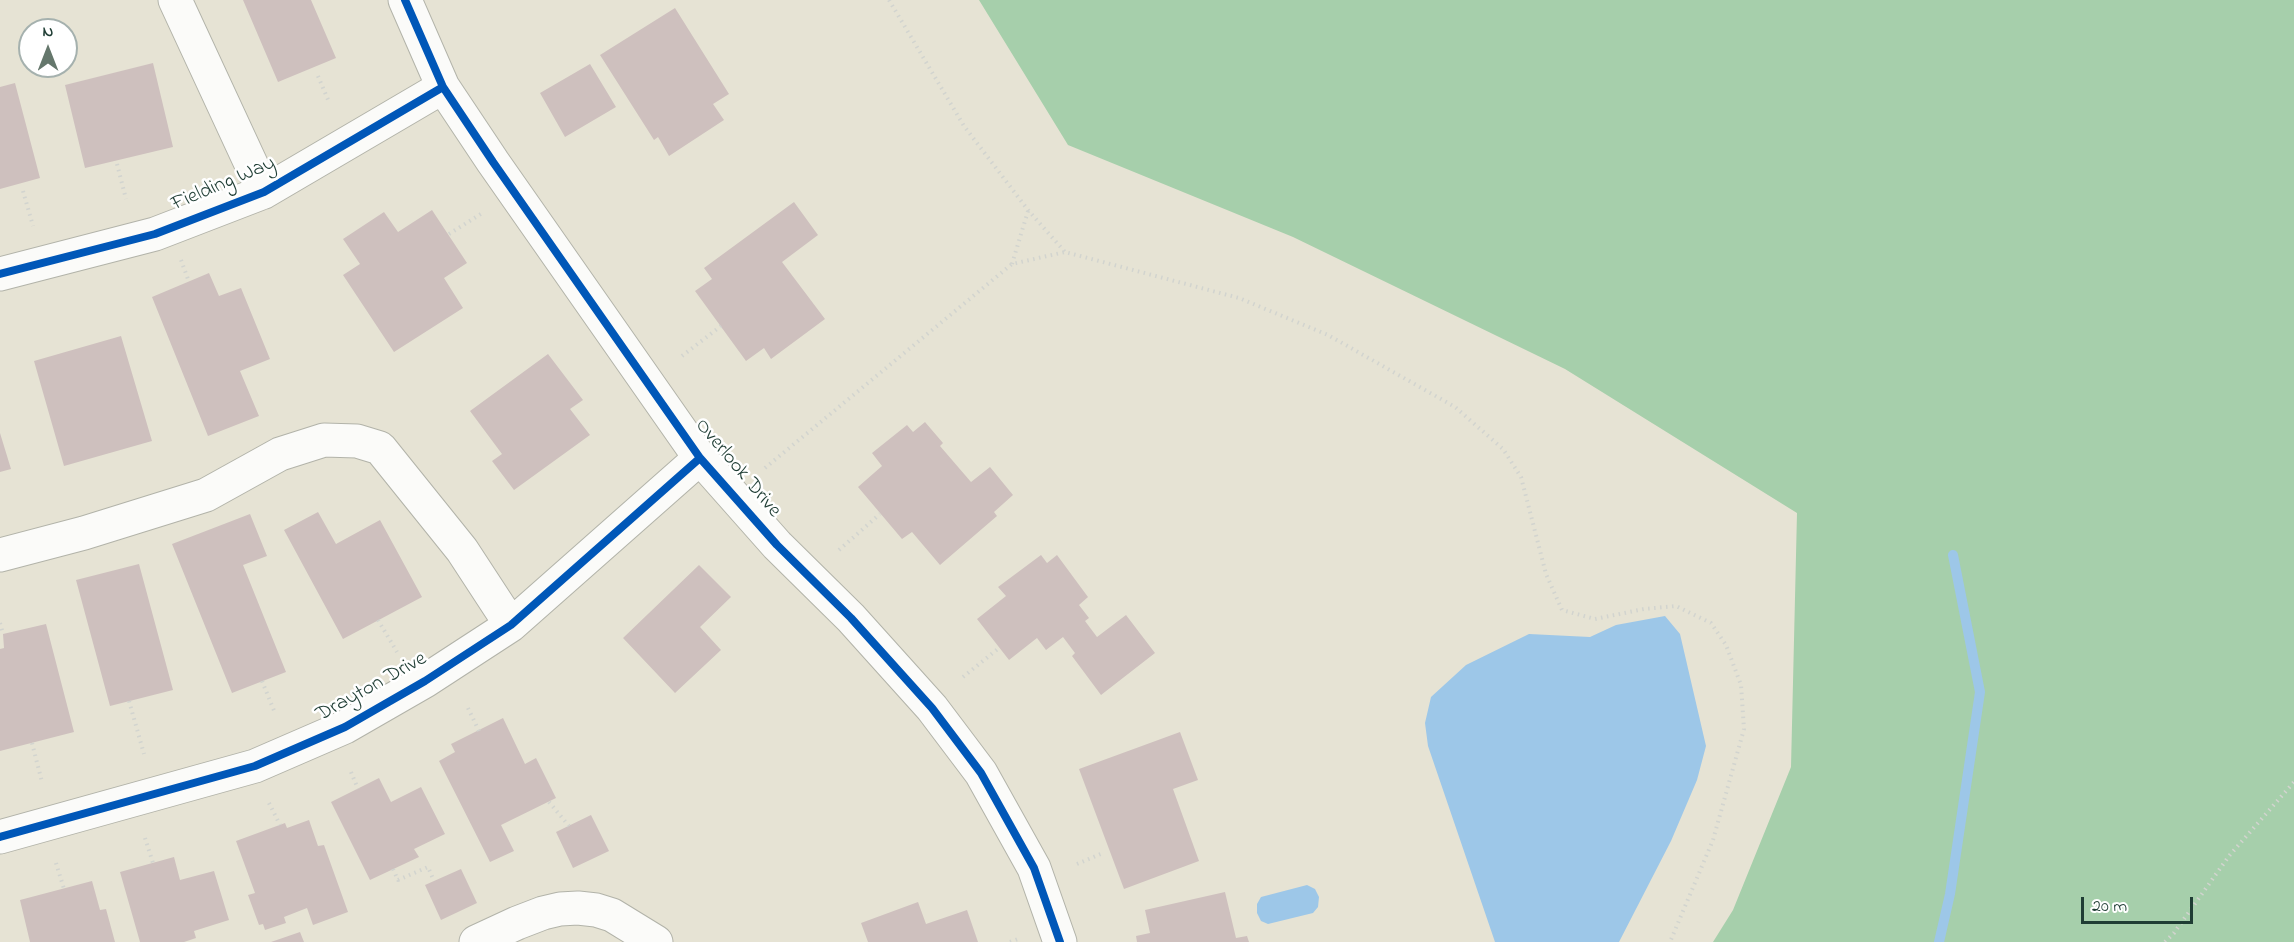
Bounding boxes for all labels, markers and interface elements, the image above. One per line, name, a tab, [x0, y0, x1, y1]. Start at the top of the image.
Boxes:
north arrow	[18, 18, 78, 78]
text: N	[43, 20, 53, 44]
street label: Fielding Way	[168, 152, 280, 218]
street label: Overlook Drive	[688, 414, 786, 524]
street label: Drayton Drive	[312, 647, 432, 729]
scale bar	[2084, 885, 2196, 923]
text: 20 m	[2092, 894, 2127, 920]

